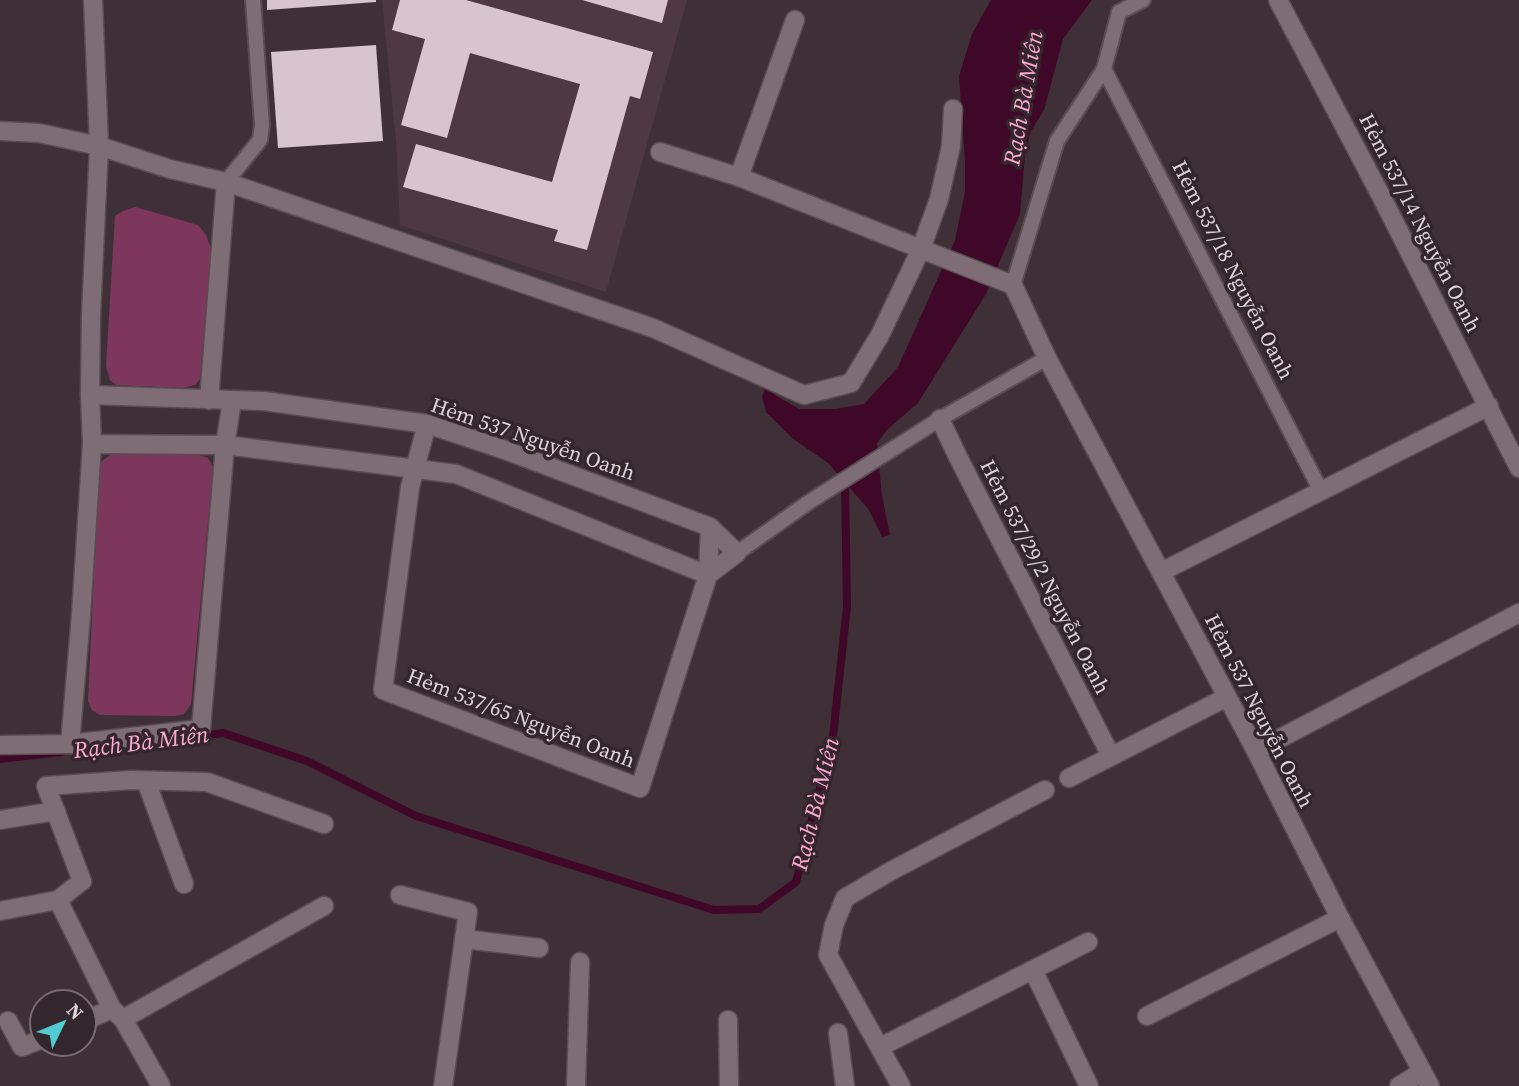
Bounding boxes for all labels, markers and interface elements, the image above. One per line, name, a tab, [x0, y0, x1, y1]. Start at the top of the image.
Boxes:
water label: Rạch Bà Miên	[995, 28, 1051, 169]
street label: Hẻm 537/14 Nguyễn Oanh	[1353, 108, 1488, 337]
street label: Hẻm 537/18 Nguyễn Oanh	[1166, 155, 1301, 384]
street label: Hẻm 537 Nguyễn Oanh	[427, 390, 639, 487]
street label: Hẻm 537/29/2 Nguyễn Oanh	[974, 455, 1117, 699]
street label: Hẻm 537 Nguyễn Oanh	[1198, 609, 1321, 813]
street label: Hẻm 537/65 Nguyễn Oanh	[403, 661, 639, 774]
water label: Rạch Bà Miên	[71, 718, 210, 766]
water label: Rạch Bà Miên	[783, 734, 847, 875]
north arrow	[28, 988, 98, 1058]
text: N	[61, 997, 90, 1025]

